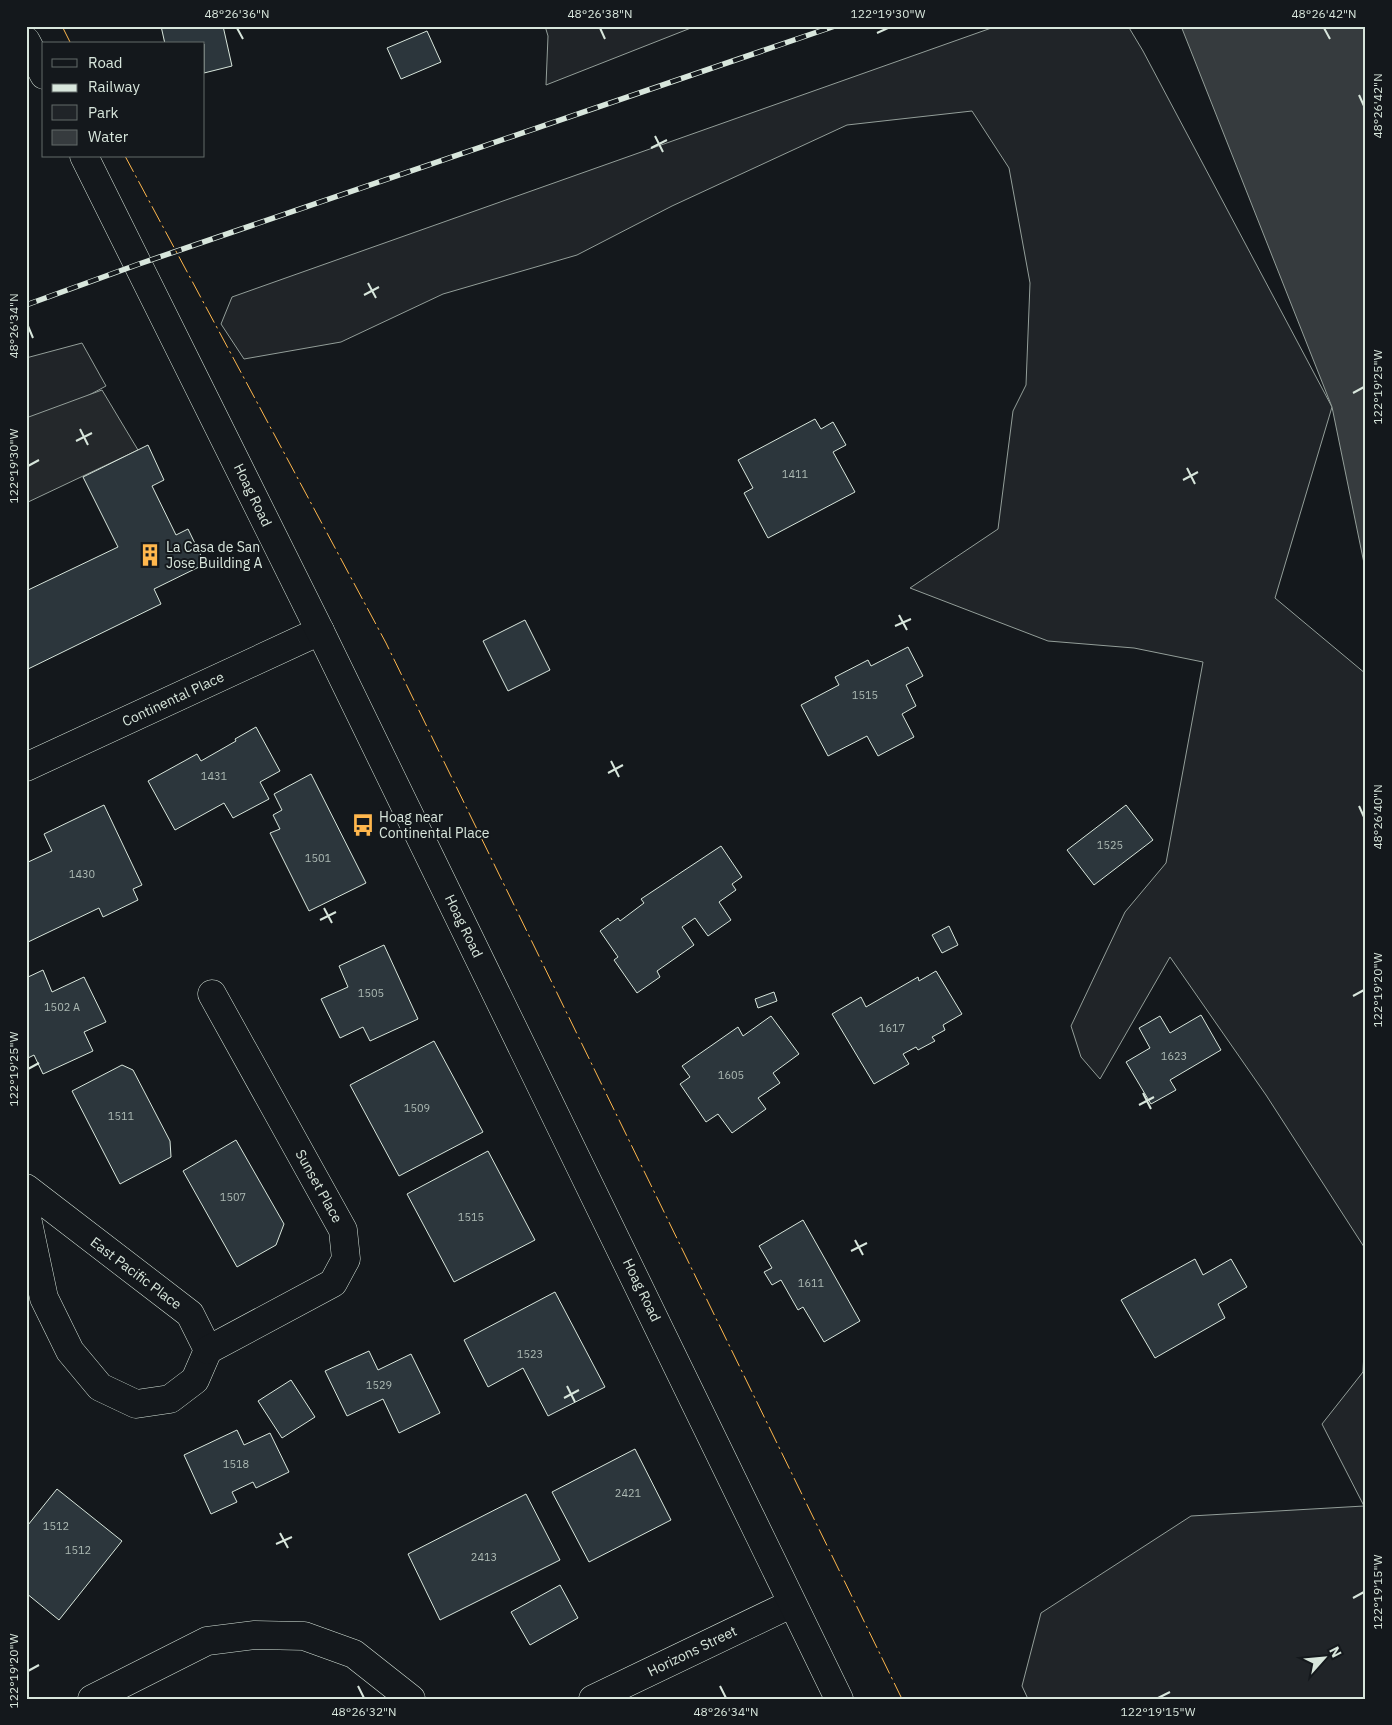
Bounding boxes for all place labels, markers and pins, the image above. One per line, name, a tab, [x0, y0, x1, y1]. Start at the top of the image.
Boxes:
place label: La Casa de San Jose Building A	[166, 538, 262, 572]
building icon: La Casa de San Jose Building A	[137, 542, 163, 568]
place label: Hoag near Continental Place	[379, 808, 490, 842]
bus stop icon: Hoag near Continental Place	[350, 812, 376, 838]

